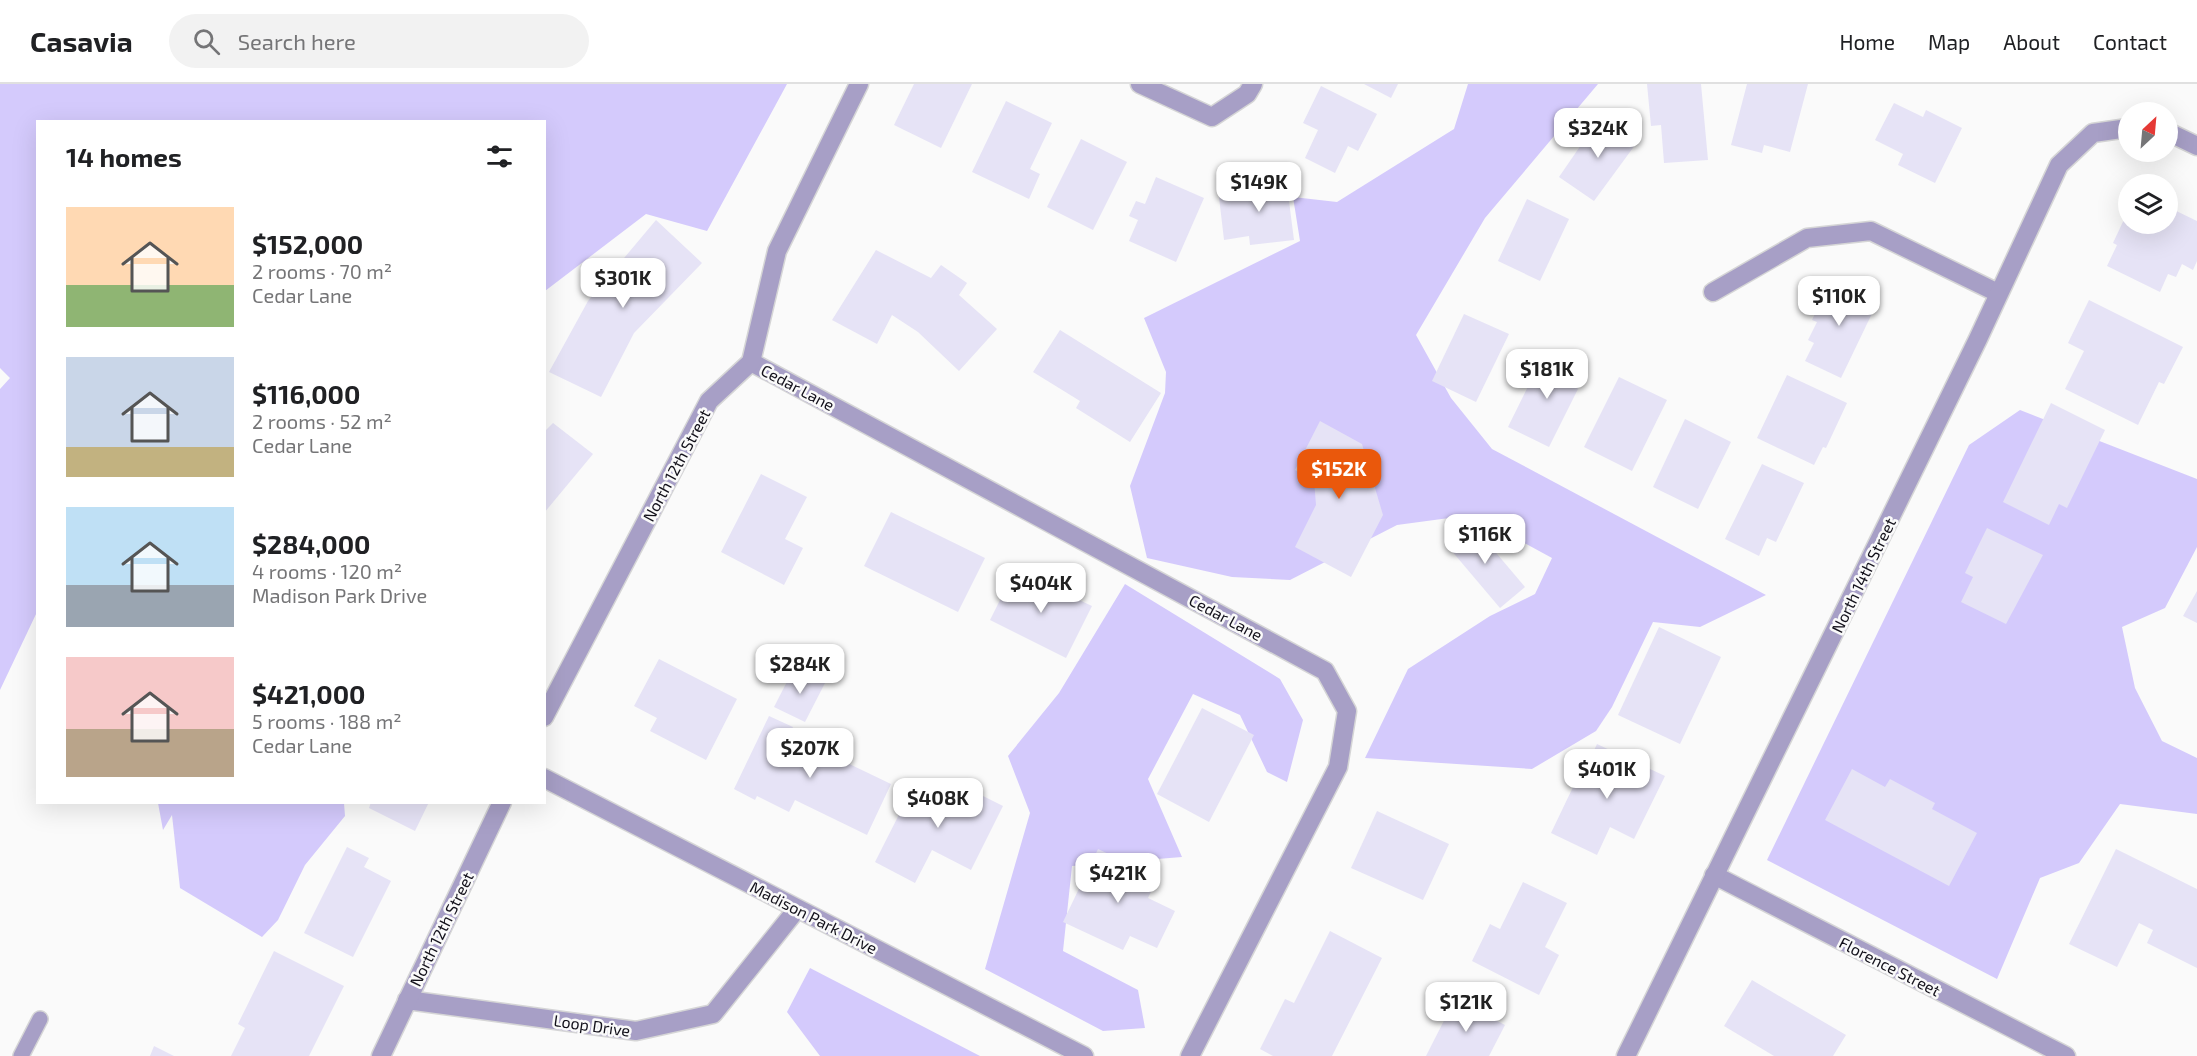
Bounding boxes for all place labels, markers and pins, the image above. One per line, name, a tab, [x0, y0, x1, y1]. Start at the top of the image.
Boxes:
pin: $324K	[1556, 108, 1640, 159]
pin: $149K	[1217, 162, 1301, 213]
pin: $301K	[581, 258, 665, 309]
pin: $110K	[1797, 276, 1881, 327]
pin: $181K	[1505, 349, 1589, 400]
pin: $152K	[1297, 449, 1381, 500]
pin: $116K	[1443, 514, 1527, 565]
pin: $404K	[999, 563, 1083, 614]
pin: $284K	[758, 644, 842, 695]
pin: $207K	[768, 728, 852, 779]
pin: $401K	[1565, 749, 1649, 800]
pin: $408K	[896, 778, 980, 829]
pin: $421K	[1076, 853, 1160, 904]
pin: $121K	[1424, 982, 1508, 1033]

